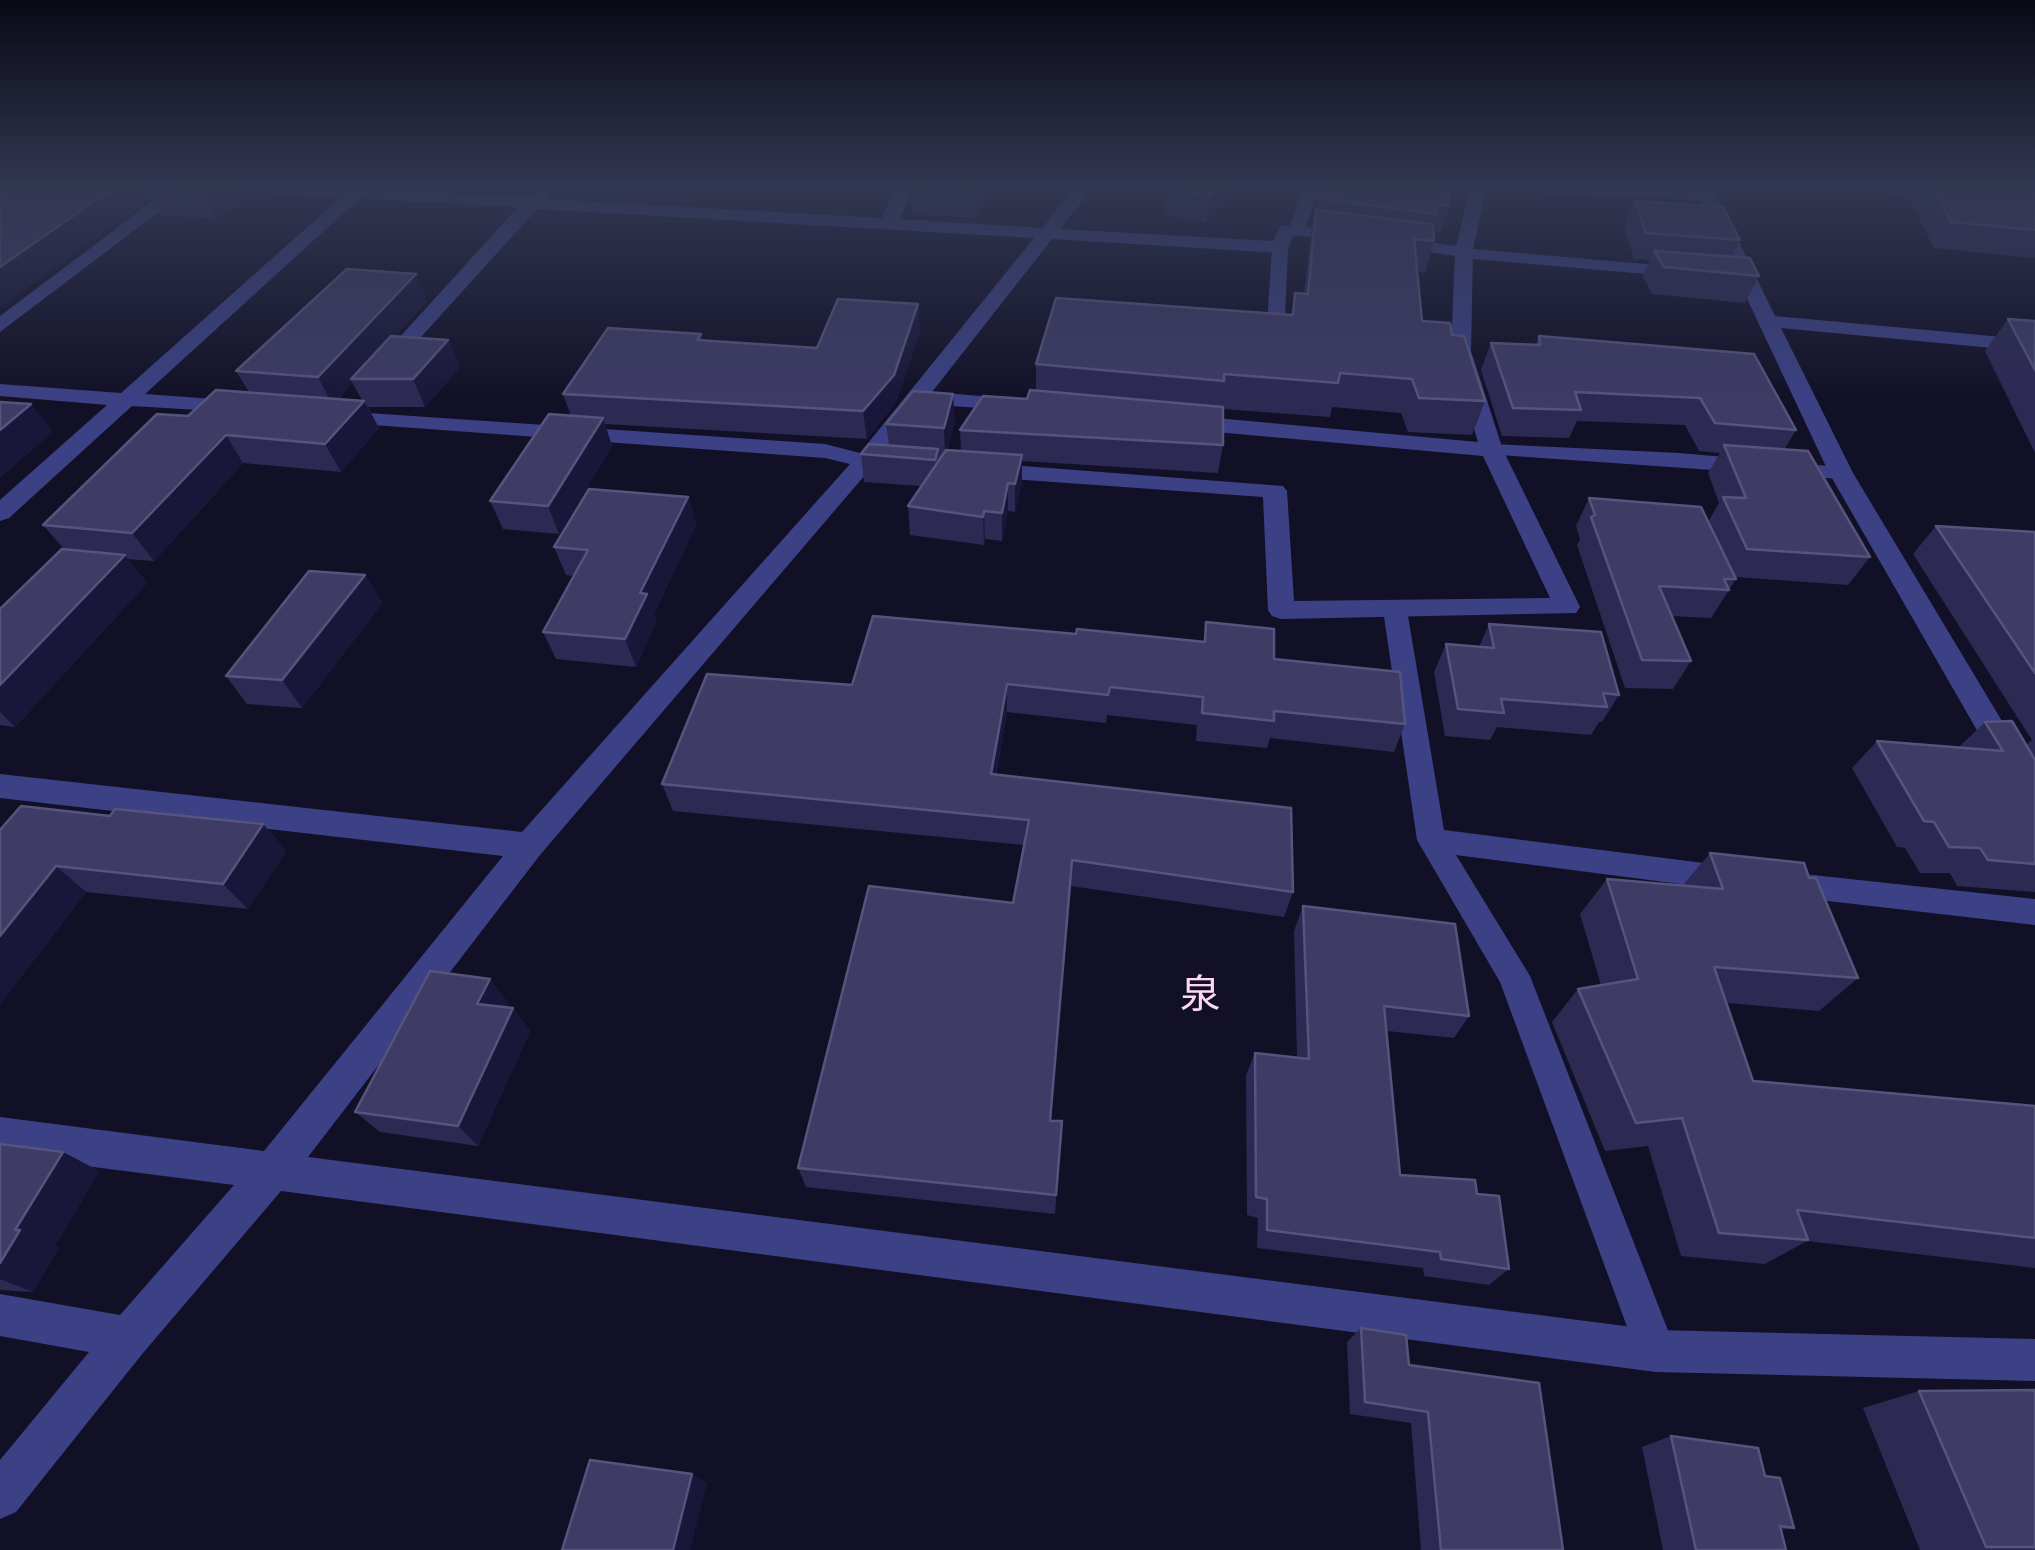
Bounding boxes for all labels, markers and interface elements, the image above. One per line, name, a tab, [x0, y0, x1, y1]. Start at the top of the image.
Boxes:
district label: 泉	[1180, 972, 1220, 1020]

